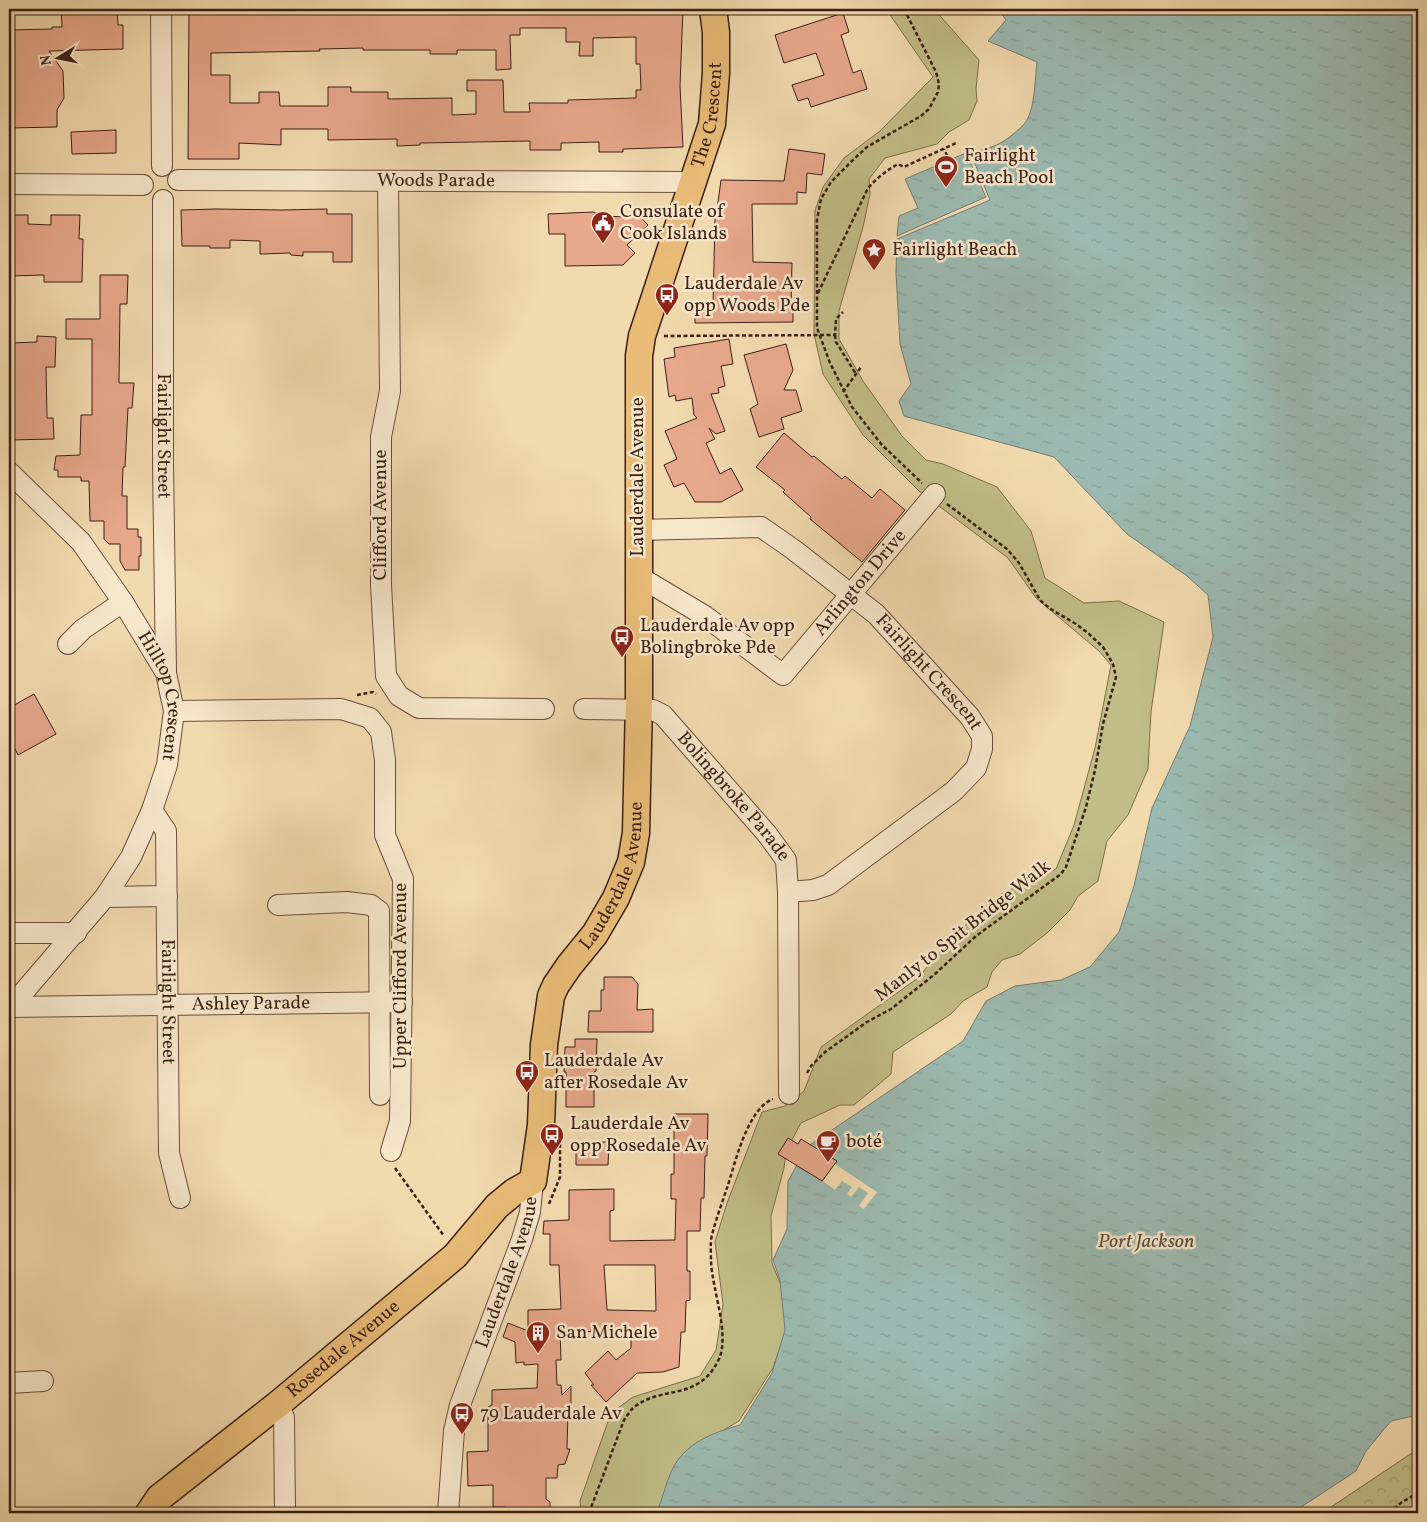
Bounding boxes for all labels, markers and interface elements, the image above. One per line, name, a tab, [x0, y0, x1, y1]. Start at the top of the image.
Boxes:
north arrow	[32, 32, 82, 82]
text: N	[36, 53, 57, 67]
street label: The Crescent	[685, 62, 729, 172]
place label: Fairlight Beach Pool	[964, 143, 1054, 191]
sports icon: Fairlight Beach Pool	[933, 154, 959, 188]
street label: Woods Parade	[377, 168, 495, 194]
place label: Consulate of Cook Islands	[620, 199, 727, 247]
public building icon: Consulate of Cook Islands	[590, 210, 616, 244]
place icon: Fairlight Beach	[861, 237, 887, 271]
place label: Fairlight Beach	[892, 237, 1017, 263]
place label: Lauderdale Av opp Woods Pde	[684, 271, 810, 319]
bus stop icon: Lauderdale Av opp Woods Pde	[654, 282, 680, 316]
street label: Fairlight Street	[150, 373, 177, 499]
street label: Lauderdale Avenue	[625, 397, 651, 557]
street label: Clifford Avenue	[368, 449, 394, 581]
street label: Arlington Drive	[808, 524, 913, 642]
street label: Fairlight Crescent	[869, 608, 989, 736]
place label: Lauderdale Av opp Bolingbroke Pde	[640, 613, 795, 661]
bus stop icon: Lauderdale Av opp Bolingbroke Pde	[609, 624, 635, 658]
street label: Hilltop Crescent	[131, 626, 187, 763]
street label: Bolingbroke Parade	[670, 726, 796, 867]
street label: Lauderdale Avenue	[574, 801, 650, 956]
street label: Manly to Spit Bridge Walk	[869, 854, 1057, 1008]
street label: Upper Clifford Avenue	[388, 883, 414, 1069]
street label: Fairlight Street	[154, 939, 181, 1065]
street label: Ashley Parade	[192, 990, 310, 1018]
place label: Lauderdale Av after Rosedale Av	[544, 1048, 688, 1096]
bus stop icon: Lauderdale Av after Rosedale Av	[514, 1059, 540, 1093]
place label: Lauderdale Av opp Rosedale Av	[570, 1111, 706, 1159]
bus stop icon: Lauderdale Av opp Rosedale Av	[539, 1122, 565, 1156]
cafe icon: boté	[815, 1129, 841, 1163]
place label: boté	[846, 1129, 882, 1155]
street label: Lauderdale Avenue	[469, 1195, 544, 1352]
water label: Port Jackson	[1098, 1228, 1194, 1256]
street label: Rosedale Avenue	[281, 1294, 406, 1404]
building icon: San Michele	[525, 1320, 551, 1354]
place label: San Michele	[556, 1320, 658, 1346]
bus stop icon: 79 Lauderdale Av	[449, 1401, 475, 1435]
place label: 79 Lauderdale Av	[480, 1401, 622, 1427]

